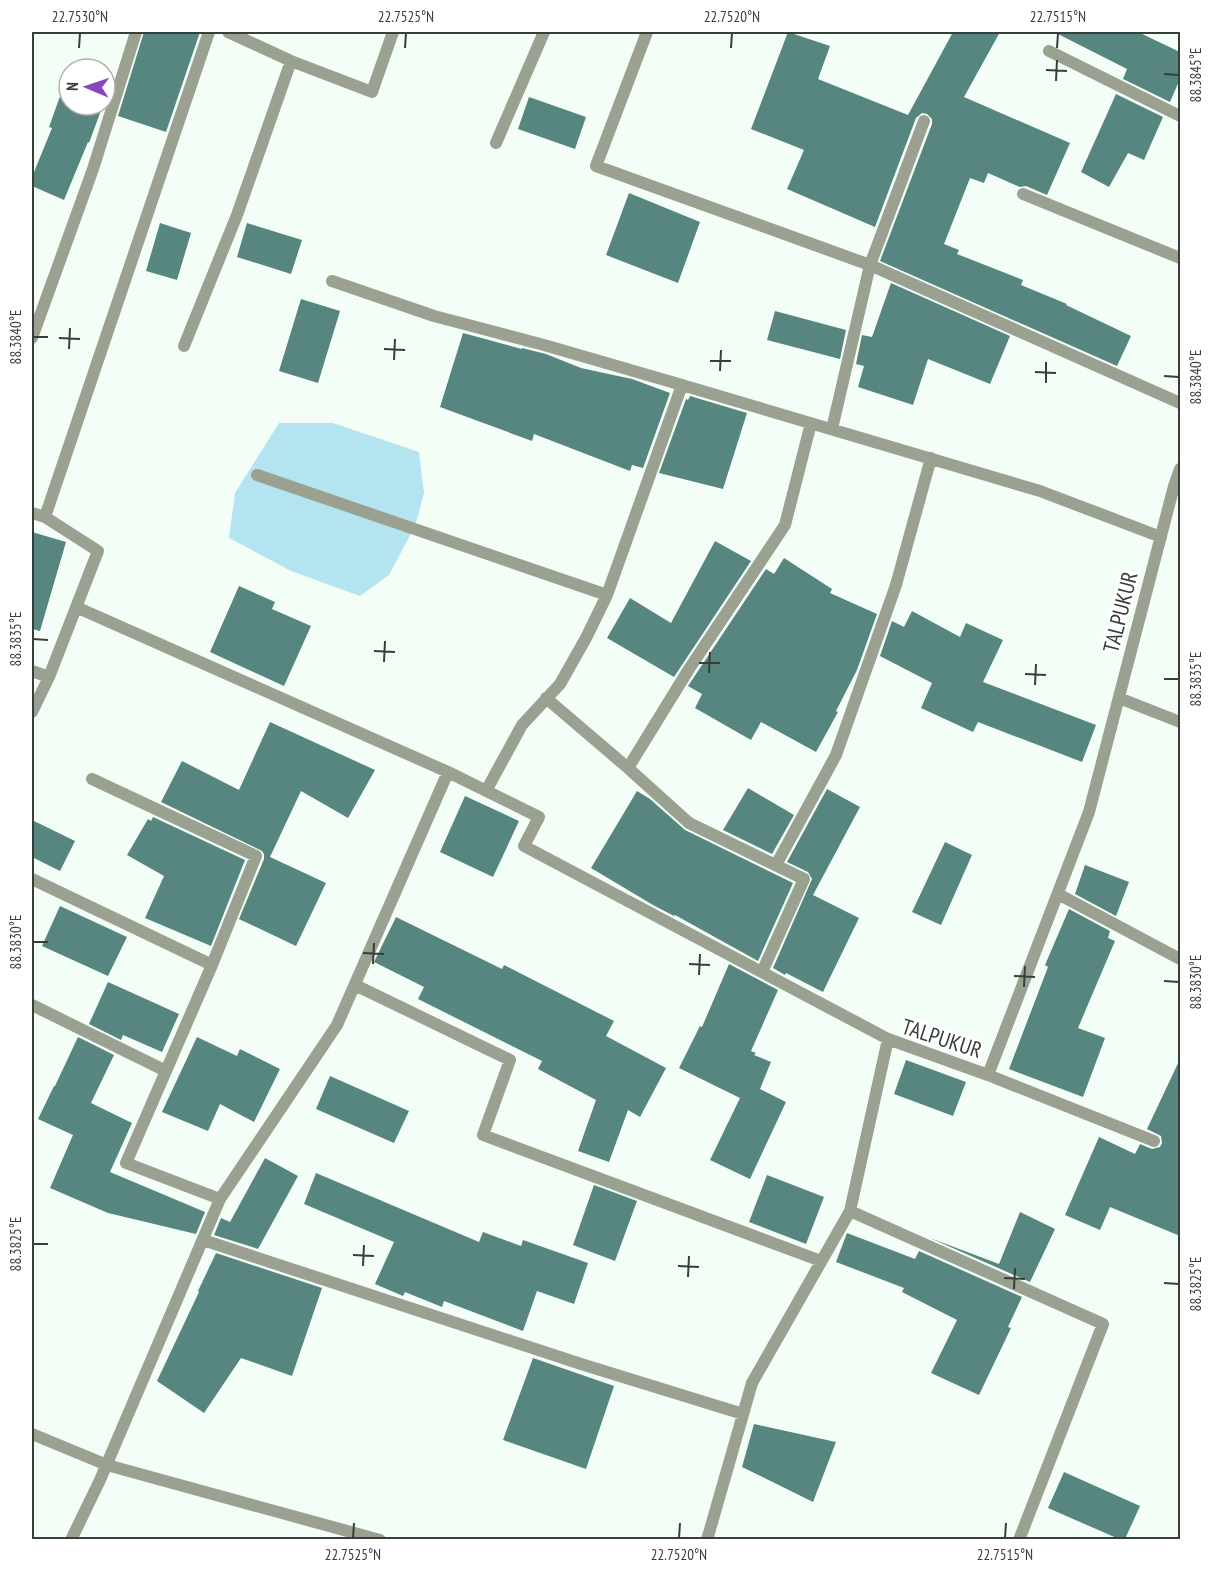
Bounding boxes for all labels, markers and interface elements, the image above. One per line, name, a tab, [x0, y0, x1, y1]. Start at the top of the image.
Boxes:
text: 22.7530°N	[52, 7, 108, 26]
text: 22.7525°N	[378, 7, 434, 26]
text: 22.7520°N	[704, 7, 760, 26]
text: 22.7515°N	[1030, 7, 1086, 26]
text: 88.3845°E	[1186, 48, 1205, 102]
north arrow	[57, 57, 117, 117]
text: N	[62, 82, 82, 91]
text: 88.3840°E	[6, 310, 25, 364]
text: 88.3840°E	[1186, 350, 1205, 404]
street label: TALPUKUR	[1096, 569, 1144, 655]
text: 88.3835°E	[6, 612, 25, 666]
text: 88.3835°E	[1186, 652, 1205, 706]
text: 88.3830°E	[6, 915, 25, 969]
text: 88.3830°E	[1186, 955, 1205, 1009]
street label: TALPUKUR	[898, 1012, 986, 1064]
text: 88.3825°E	[6, 1217, 25, 1271]
text: 88.3825°E	[1186, 1257, 1205, 1311]
text: 22.7525°N	[325, 1545, 381, 1564]
text: 22.7520°N	[651, 1545, 707, 1564]
text: 22.7515°N	[977, 1545, 1033, 1564]

